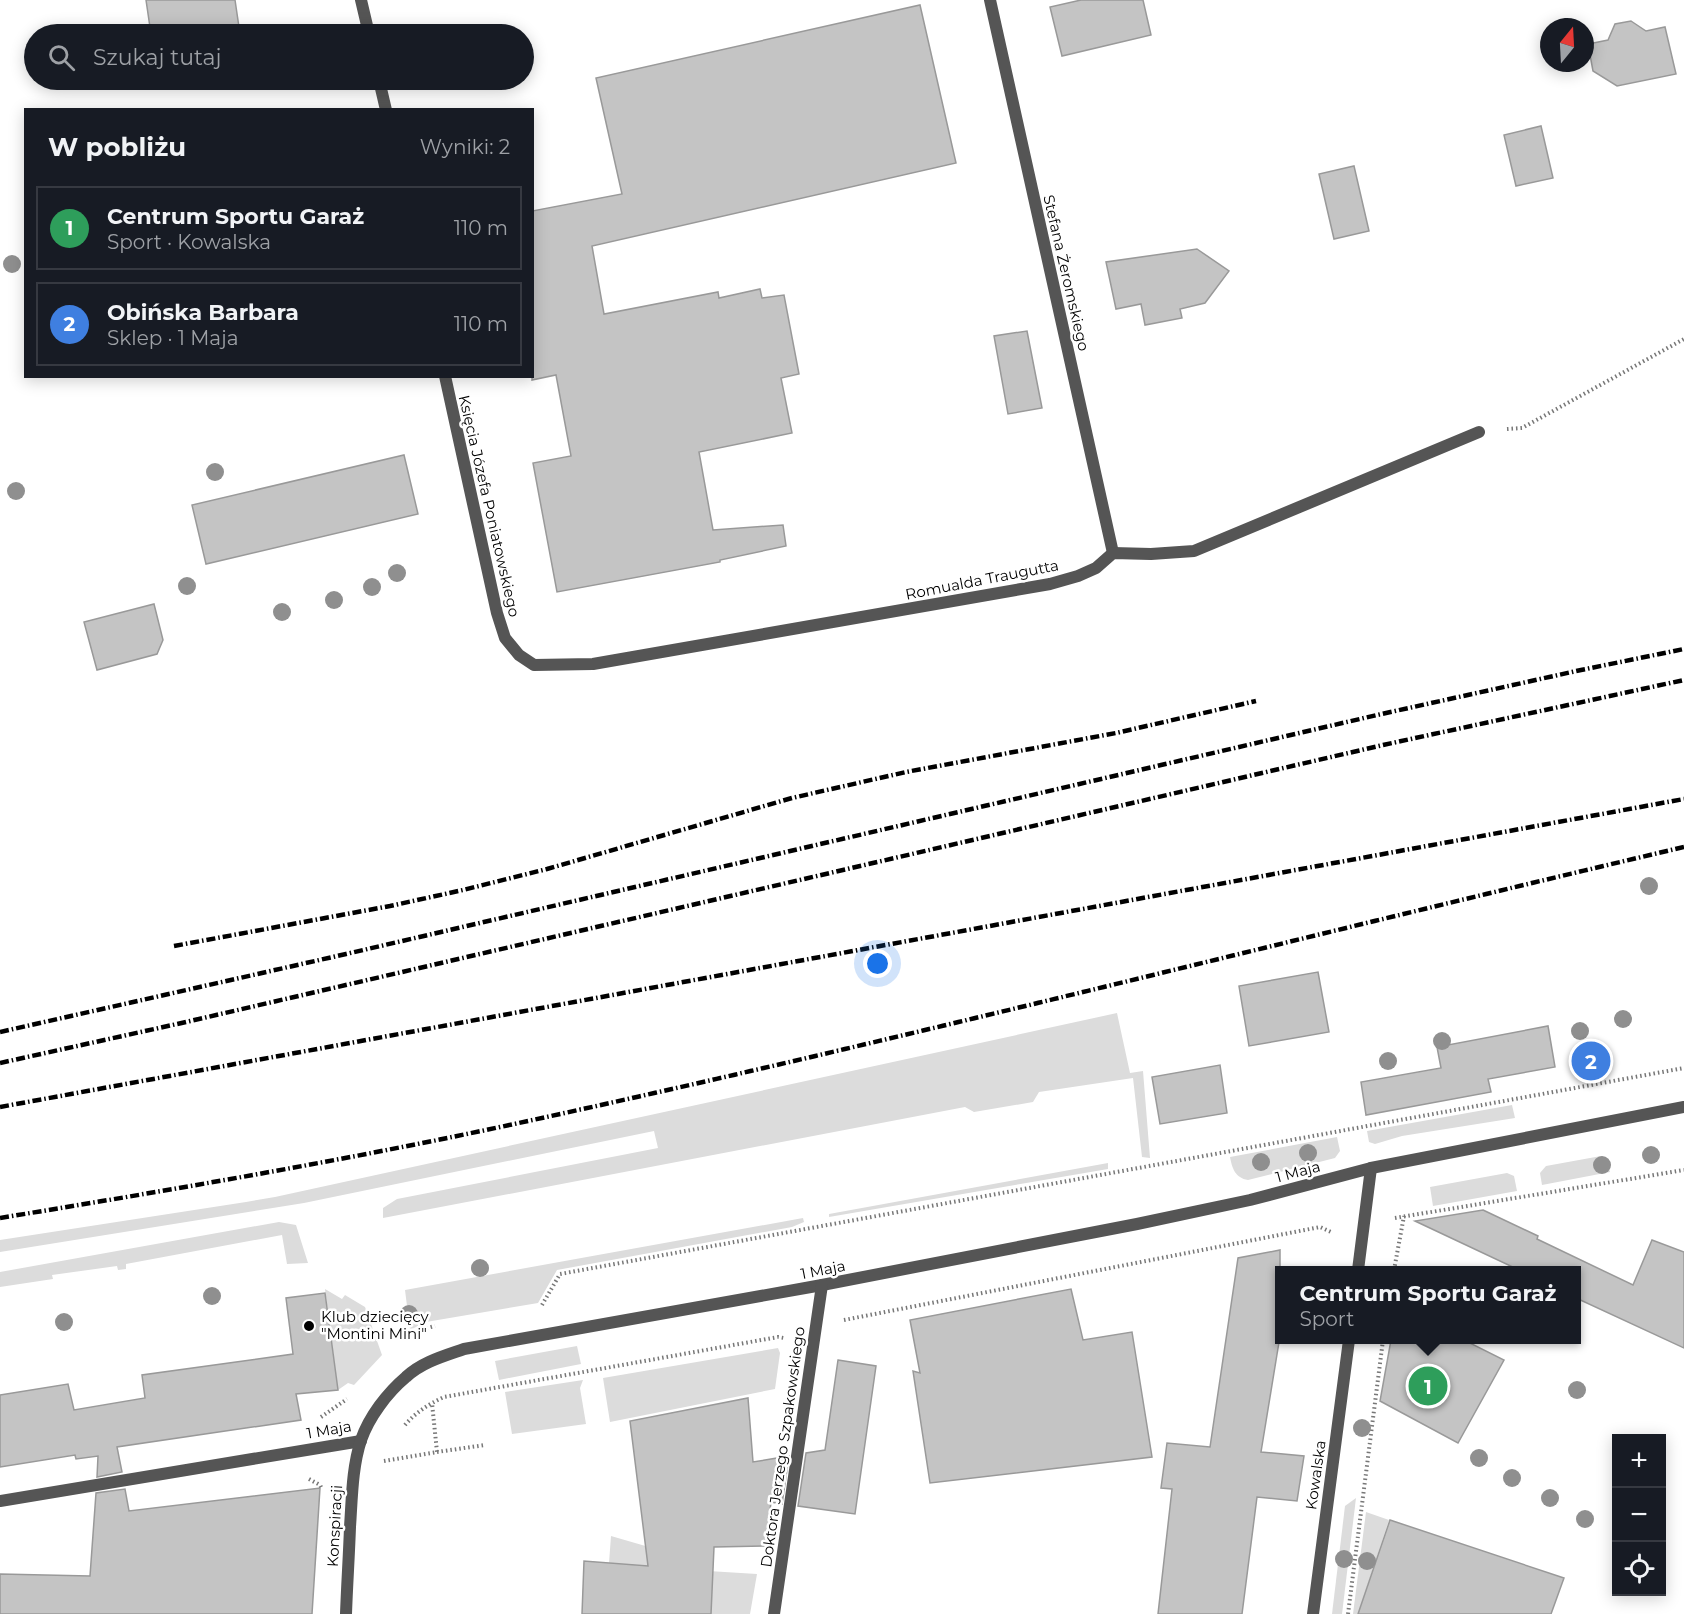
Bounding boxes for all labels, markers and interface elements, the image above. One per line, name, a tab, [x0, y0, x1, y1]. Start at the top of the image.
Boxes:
north arrow	[1540, 18, 1594, 72]
search box	[24, 24, 534, 90]
icon: search	[45, 41, 78, 74]
text: Szukaj tutaj	[93, 44, 221, 71]
text: W pobliżu	[48, 131, 186, 163]
text: Wyniki: 2	[420, 135, 510, 159]
street label: Stefana Żeromskiego	[1039, 193, 1094, 353]
text: Centrum Sportu Garaż	[107, 203, 364, 230]
text: 1	[66, 216, 73, 240]
text: 110 m	[454, 216, 508, 240]
text: Sport · Kowalska	[107, 230, 271, 254]
text: Obińska Barbara	[107, 299, 299, 326]
text: 2	[64, 312, 75, 336]
text: 110 m	[454, 312, 508, 336]
text: Sklep · 1 Maja	[107, 326, 238, 350]
street label: Księcia Józefa Poniatowskiego	[455, 393, 524, 619]
street label: Romualda Traugutta	[904, 555, 1060, 604]
your location	[863, 949, 892, 978]
pin: 2	[1572, 1038, 1610, 1084]
street label: 1 Maja	[1273, 1156, 1322, 1187]
street label: 1 Maja	[799, 1256, 847, 1283]
popup	[1275, 1266, 1581, 1344]
text: Centrum Sportu Garaż	[1299, 1280, 1557, 1307]
place label: Klub dziecięcy "Montini Mini"	[321, 1307, 430, 1343]
text: Sport	[1299, 1307, 1354, 1331]
marker: Klub dziecięcy "Montini Mini"	[302, 1319, 316, 1333]
street label: Doktora Jerzego Szpakowskiego	[756, 1325, 809, 1568]
pin: 1	[1408, 1364, 1448, 1408]
street label: 1 Maja	[305, 1416, 353, 1443]
map controls	[1612, 1434, 1666, 1596]
button: +	[1612, 1434, 1666, 1488]
street label: Kowalska	[1301, 1439, 1330, 1511]
street label: Konspiracji	[323, 1484, 346, 1568]
button: −	[1612, 1488, 1666, 1542]
button: locate	[1612, 1542, 1666, 1596]

